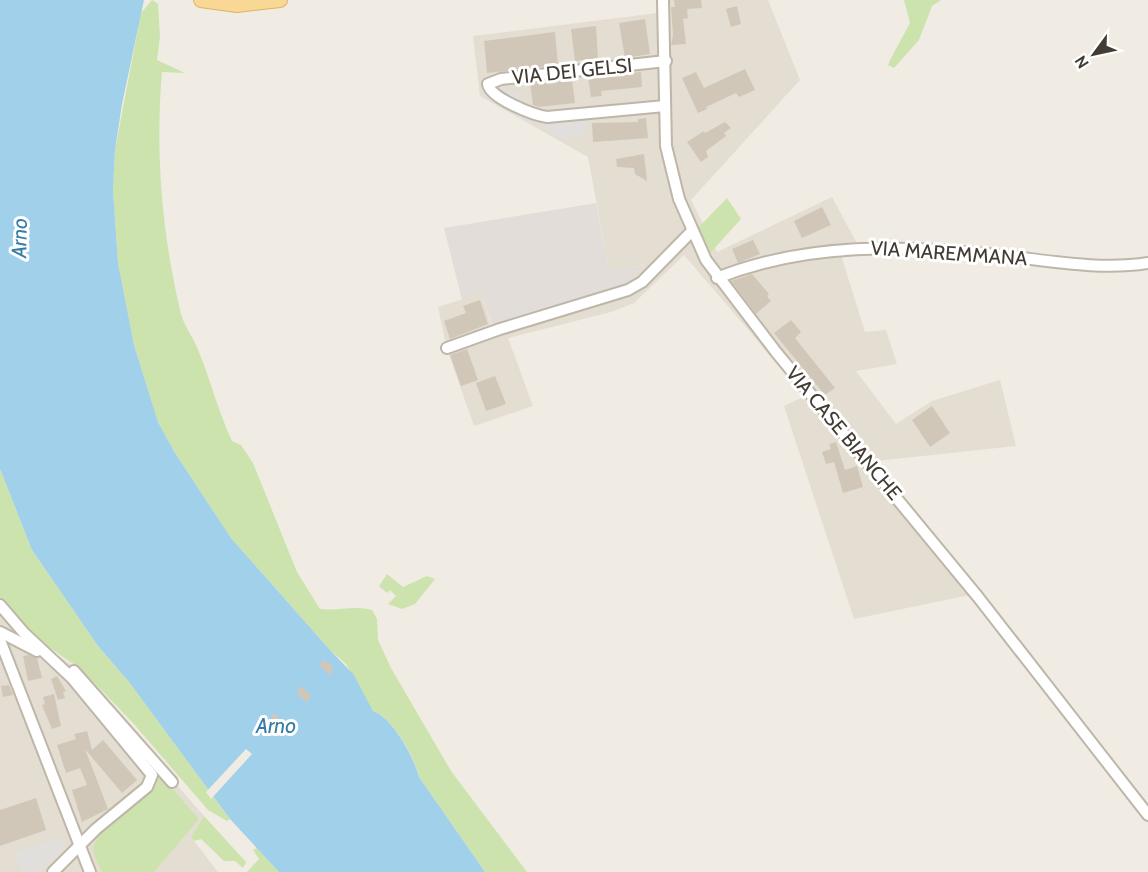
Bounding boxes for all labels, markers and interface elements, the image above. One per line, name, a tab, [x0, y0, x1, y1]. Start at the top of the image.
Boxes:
north arrow	[1064, 24, 1124, 84]
text: N	[1071, 52, 1093, 72]
street label: VIA DEI GELSI	[511, 53, 633, 89]
water label: Arno	[6, 218, 32, 259]
street label: VIA MAREMMANA	[870, 236, 1029, 270]
street label: VIA CASE BIANCHE	[781, 361, 907, 505]
water label: Arno	[255, 713, 296, 738]

